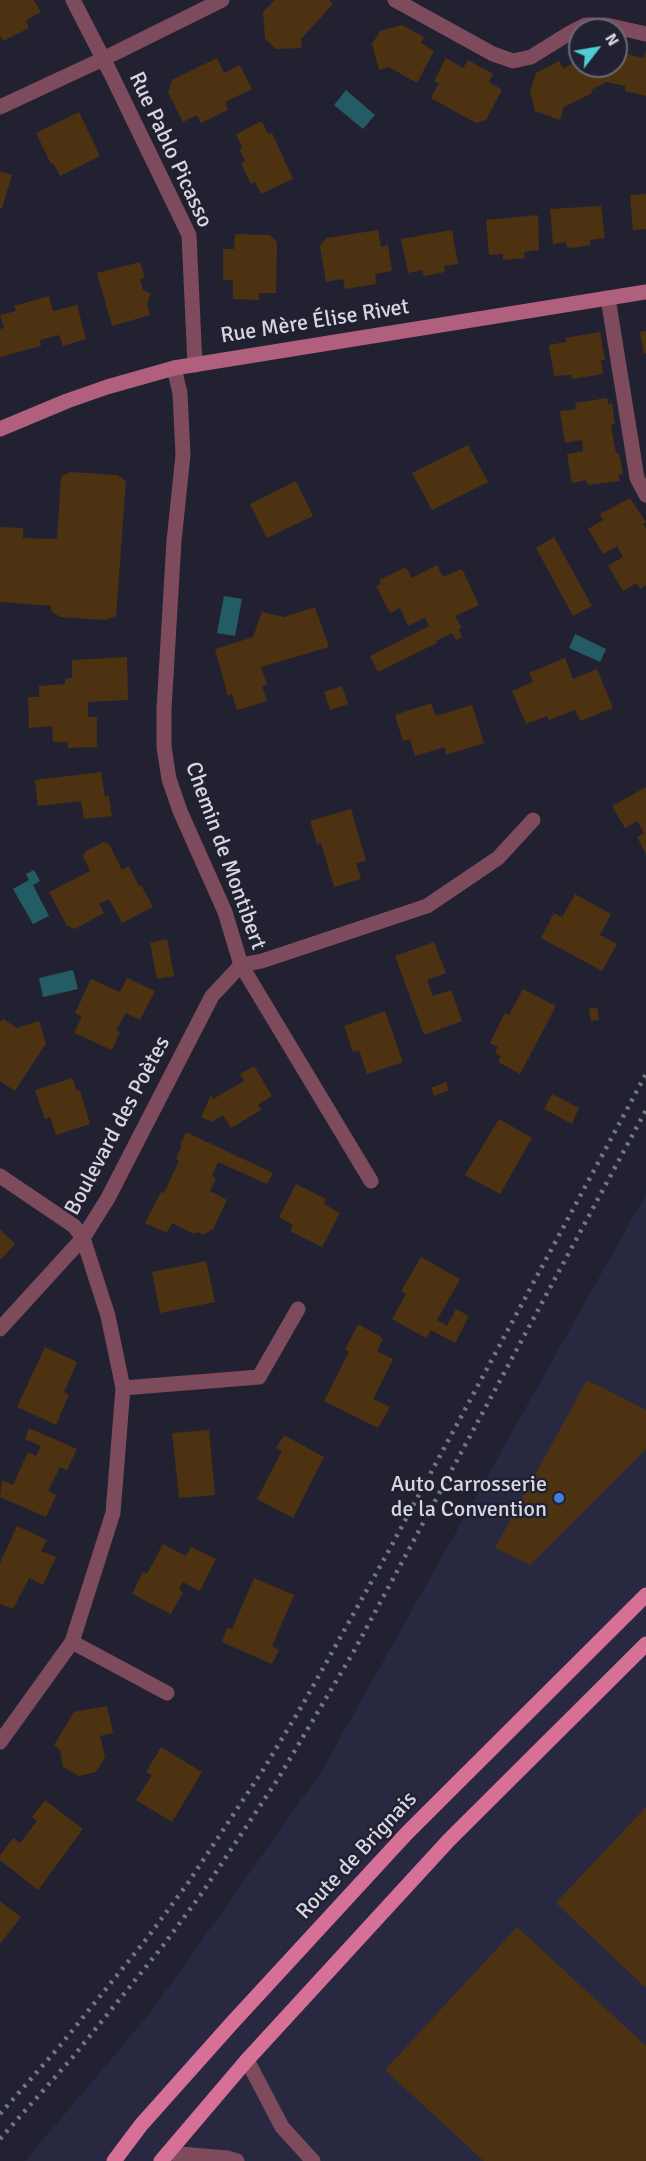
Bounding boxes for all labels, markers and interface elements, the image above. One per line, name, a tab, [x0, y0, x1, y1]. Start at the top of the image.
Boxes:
north arrow	[568, 18, 628, 78]
text: N	[600, 30, 623, 50]
street label: Rue Pablo Picasso	[122, 68, 218, 232]
street label: Rue Mère Élise Rivet	[219, 294, 411, 350]
street label: Chemin de Montibert	[179, 758, 271, 954]
street label: Boulevard des Poètes	[60, 1032, 176, 1220]
place label: Auto Carrosserie de la Convention	[391, 1472, 547, 1524]
marker: Auto Carrosserie de la Convention	[552, 1491, 566, 1505]
street label: Route de Brignais	[291, 1787, 423, 1925]

